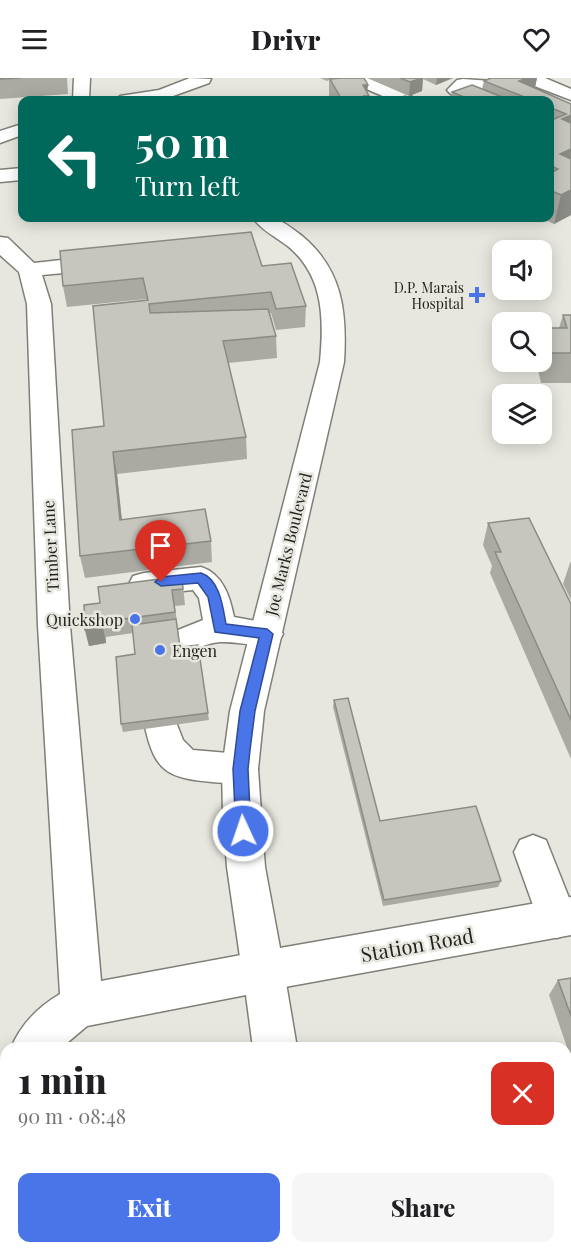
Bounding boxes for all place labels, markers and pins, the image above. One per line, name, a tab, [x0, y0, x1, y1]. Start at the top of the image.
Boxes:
place label: D.P. Marais Hospital	[394, 278, 464, 313]
marker: D.P. Marais Hospital	[468, 286, 486, 304]
pin	[135, 520, 186, 582]
place label: Quickshop	[46, 609, 123, 630]
marker: Quickshop	[128, 612, 142, 626]
place label: Engen	[172, 640, 218, 661]
marker: Engen	[153, 643, 167, 657]

